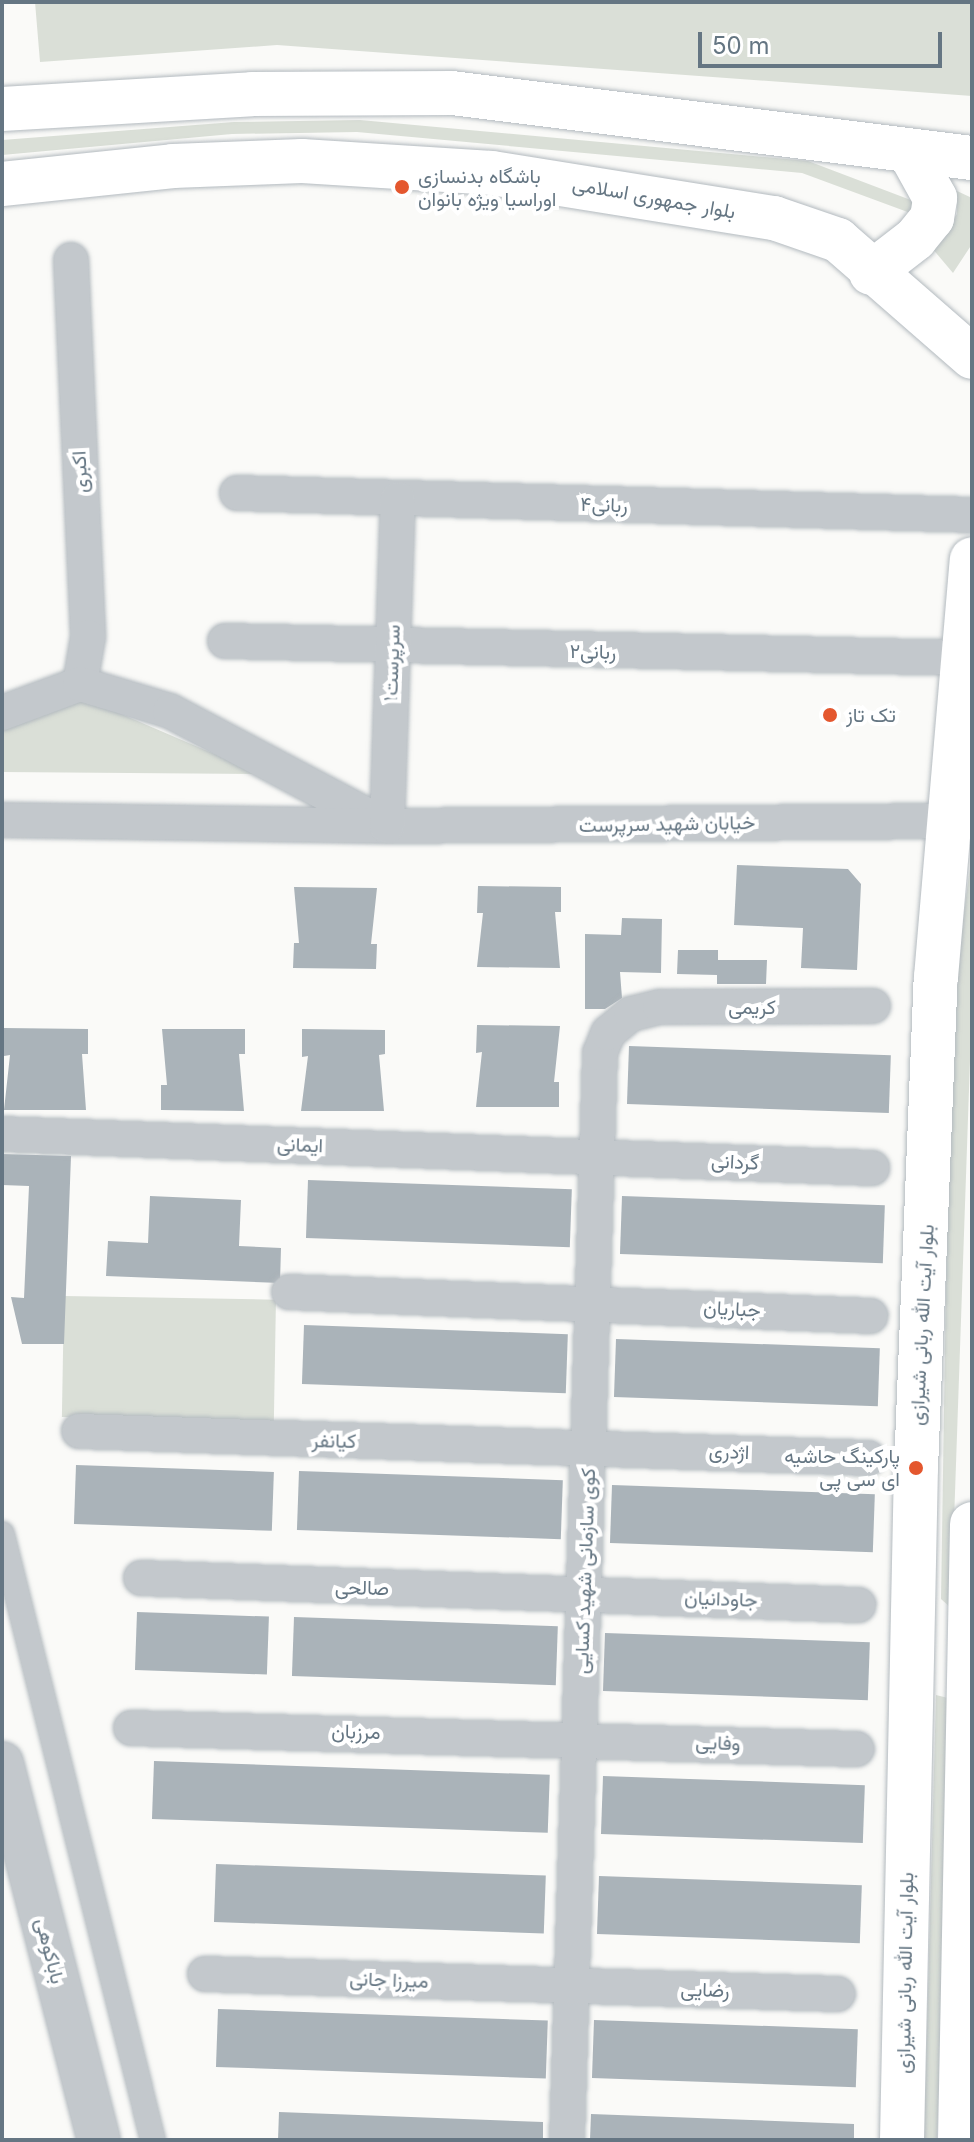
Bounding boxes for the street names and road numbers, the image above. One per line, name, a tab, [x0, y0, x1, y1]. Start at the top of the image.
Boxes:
street label: بلوار جمهوری اسلامی	[571, 172, 737, 224]
street label: اکبری	[67, 450, 93, 494]
street label: ربانی۴	[580, 492, 628, 518]
street label: سرپرست۱	[379, 624, 405, 702]
street label: ربانی۲	[569, 640, 617, 664]
street label: خیابان شهید سرپرست	[579, 810, 755, 838]
street label: کریمی	[728, 995, 776, 1019]
street label: ایمانی	[276, 1132, 324, 1158]
street label: گردانی	[710, 1149, 760, 1175]
street label: بلوار آیت الله ربانی شیرازی	[905, 1224, 939, 1426]
street label: جباریان	[703, 1296, 761, 1322]
street label: کیانفر	[311, 1429, 357, 1453]
street label: اژدری	[708, 1439, 750, 1465]
street label: کوی سازمانی شهید کسایی	[569, 1468, 601, 1674]
street label: صالحی	[335, 1576, 389, 1600]
street label: جاودانیان	[684, 1586, 758, 1612]
street label: مرزبان	[331, 1720, 381, 1744]
street label: وفایی	[695, 1730, 741, 1756]
street label: بلوار آیت الله ربانی شیرازی	[891, 1872, 919, 2074]
street label: باباکوهی	[30, 1916, 70, 1986]
street label: میرزا جانی	[349, 1967, 429, 1993]
street label: رضایی	[680, 1977, 730, 2003]

